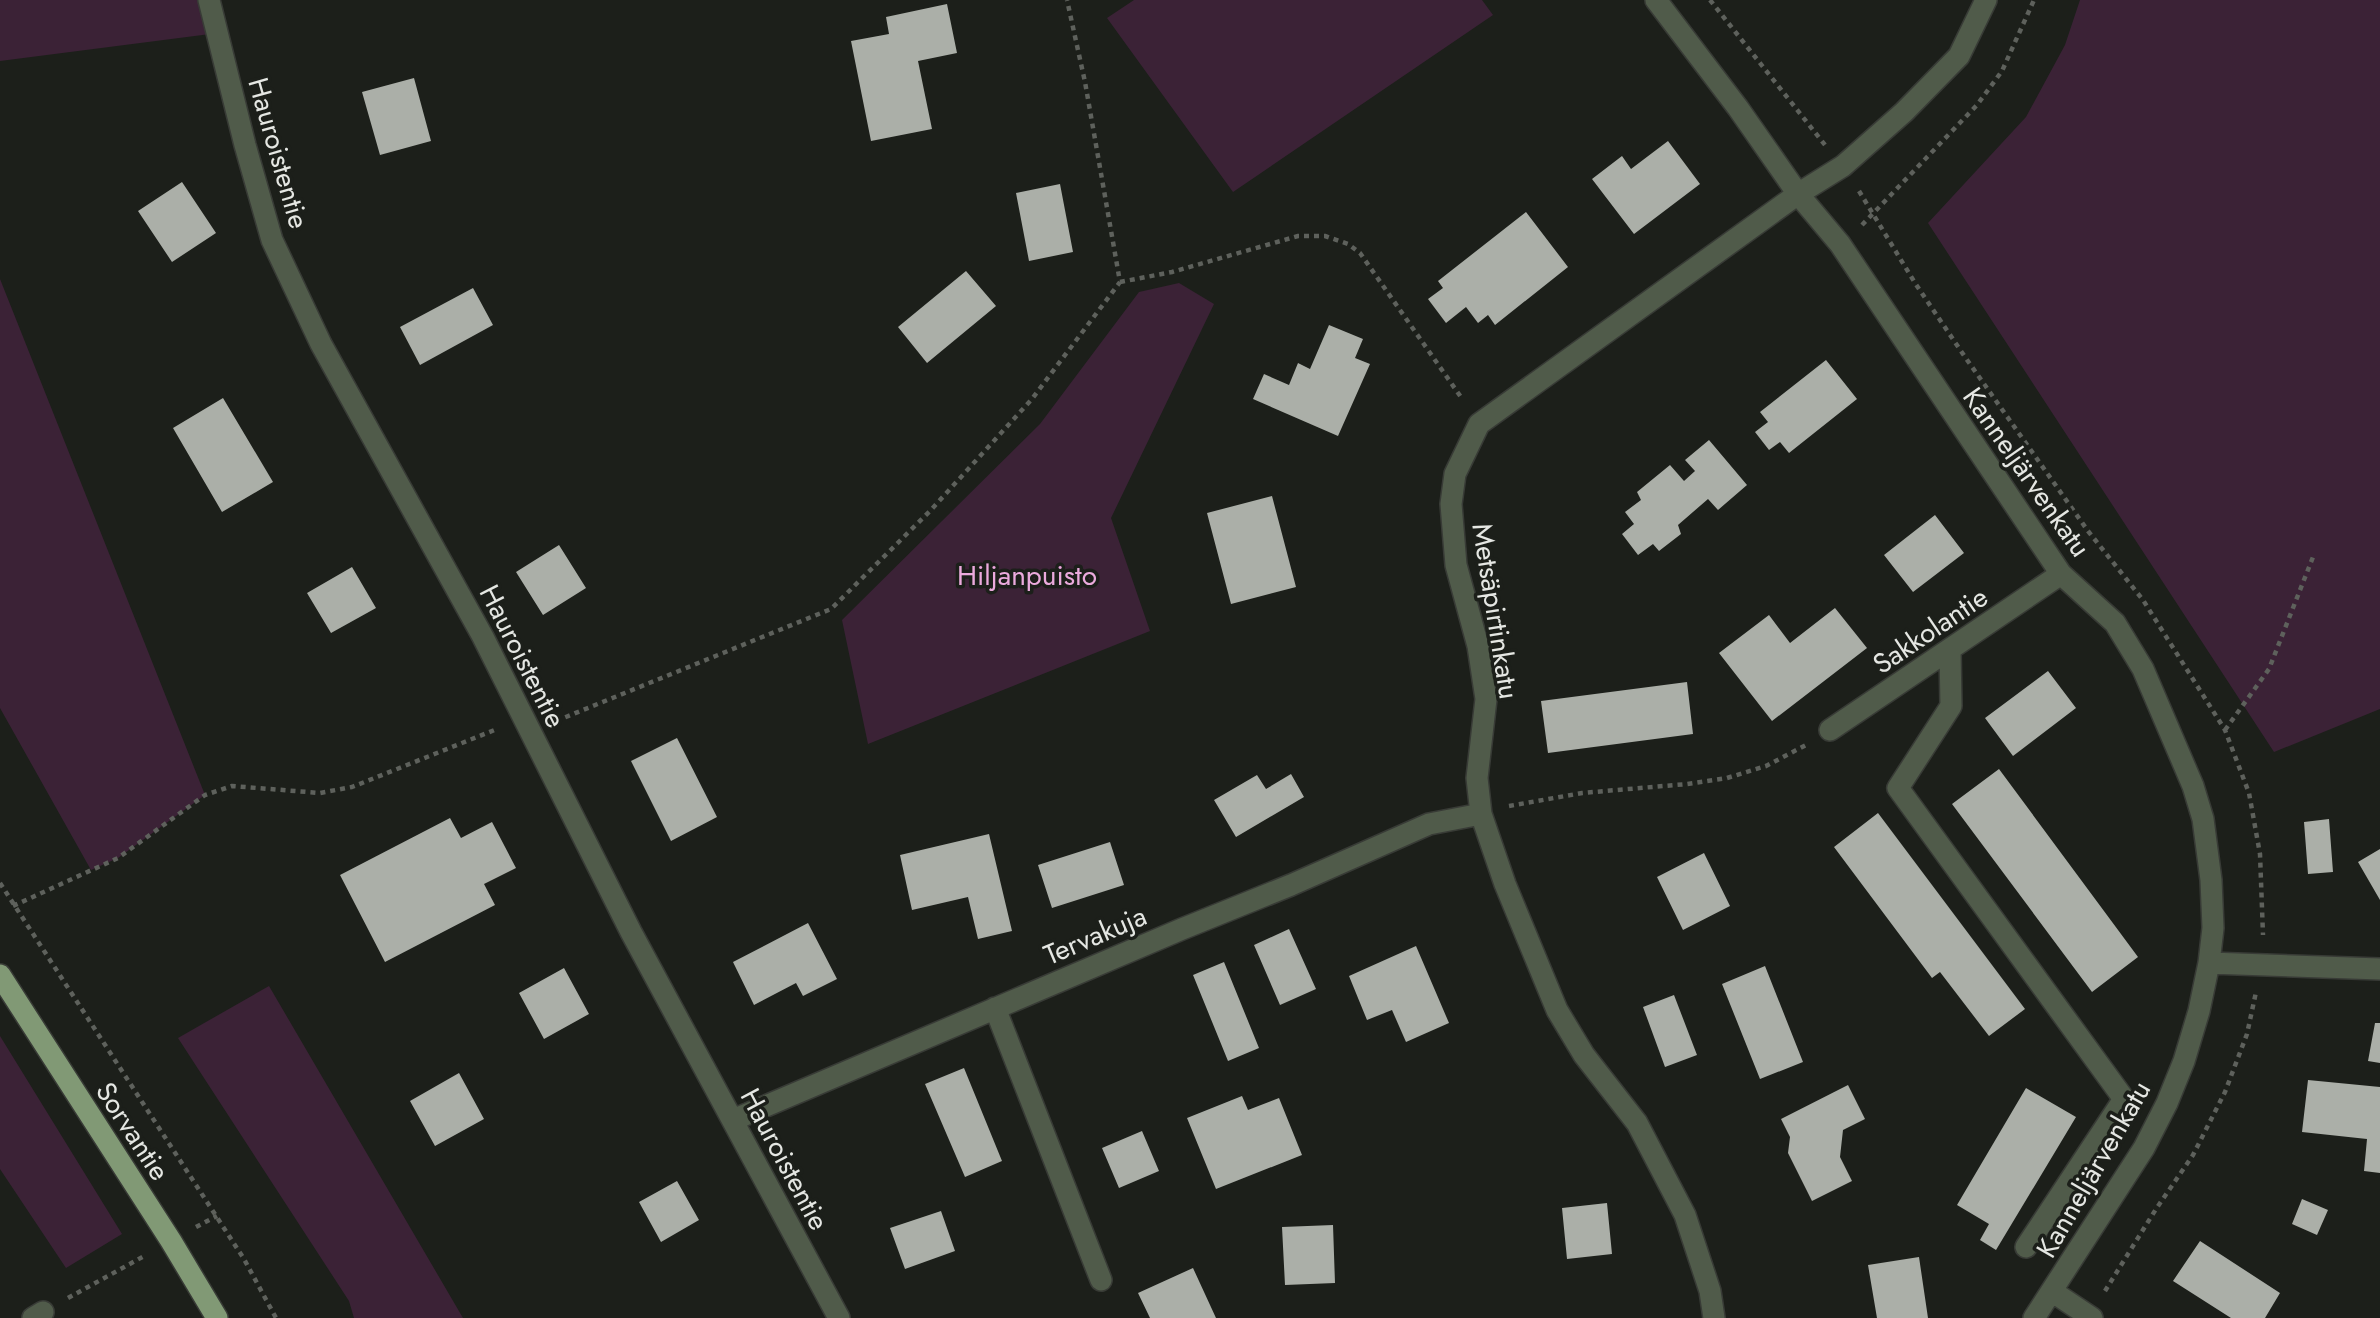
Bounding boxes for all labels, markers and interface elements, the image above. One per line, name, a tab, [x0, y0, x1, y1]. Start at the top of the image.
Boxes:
street label: Hauroistentie	[237, 73, 320, 234]
street label: Kanneljärvenkatu	[1953, 379, 2100, 565]
street label: Metsäpirtinkatu	[1461, 520, 1530, 702]
park label: Hiljanpuisto	[957, 555, 1097, 596]
street label: Sakkolantie	[1864, 577, 1996, 684]
street label: Hauroistentie	[469, 578, 576, 735]
street label: Tervakuja	[1037, 895, 1153, 975]
street label: Kanneljärvenkatu	[2026, 1073, 2161, 1266]
street label: Sorvantie	[85, 1074, 180, 1189]
street label: Hauroistentie	[730, 1081, 839, 1238]

